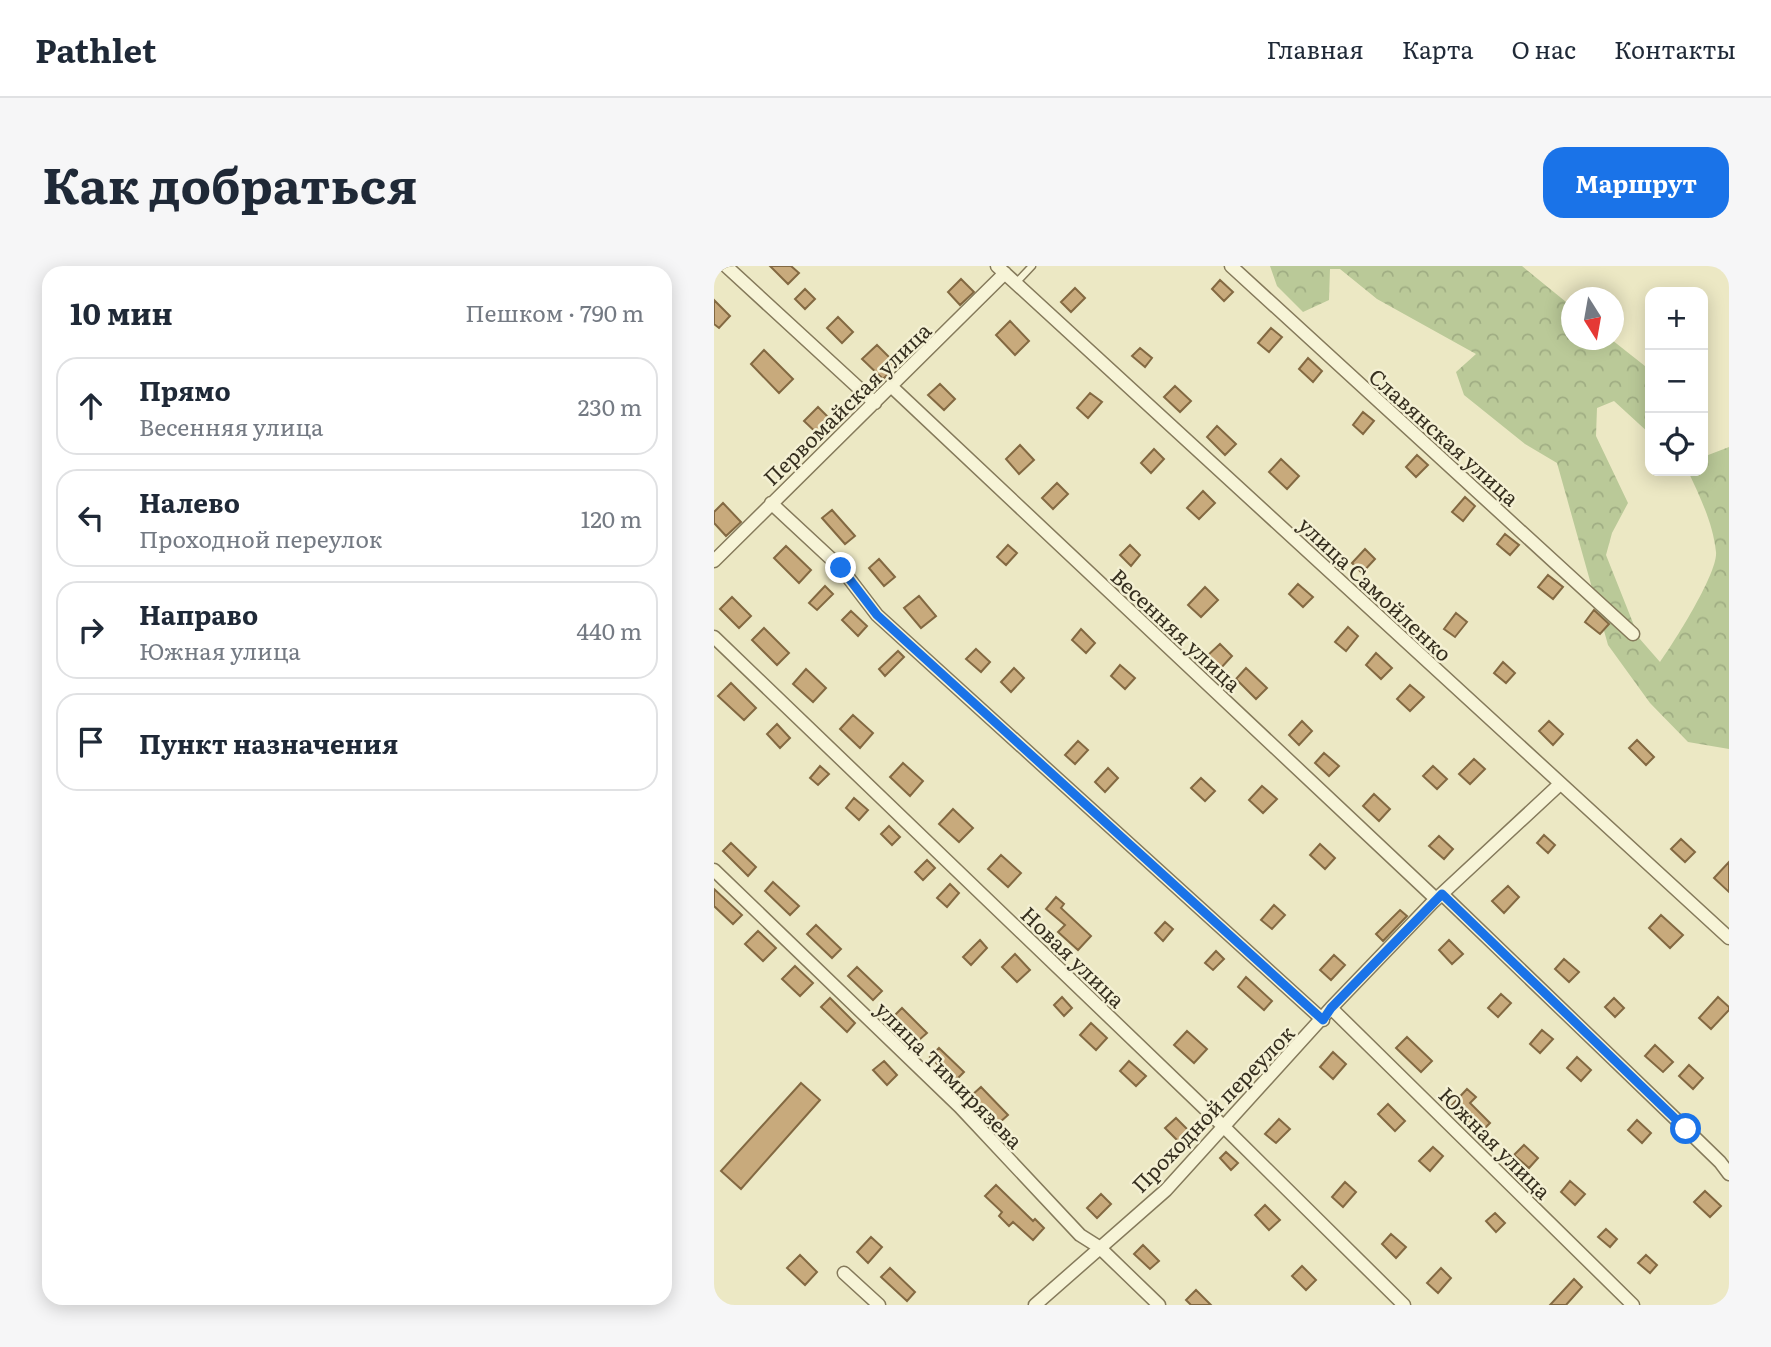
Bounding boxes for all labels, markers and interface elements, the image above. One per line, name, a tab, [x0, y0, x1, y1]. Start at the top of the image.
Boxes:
text: Pathlet	[35, 24, 156, 73]
text: Главная	[1266, 31, 1364, 66]
text: Карта	[1402, 31, 1474, 66]
text: О нас	[1512, 31, 1576, 66]
text: Контакты	[1614, 31, 1736, 66]
text: Как добраться	[42, 146, 418, 219]
button: Маршрут	[1543, 147, 1729, 218]
north arrow	[1561, 287, 1624, 350]
map controls	[1645, 287, 1708, 476]
button: +	[1645, 287, 1708, 350]
text: 10 мин	[70, 290, 173, 334]
text: Пешком · 790 m	[465, 295, 644, 329]
street label: Первомайская улица	[755, 314, 937, 492]
button: −	[1645, 350, 1708, 413]
street label: Славянская улица	[1363, 360, 1527, 512]
text: Прямо	[139, 370, 231, 409]
icon: ahead	[72, 387, 110, 425]
text: 230 m	[578, 389, 642, 423]
text: Весенняя улица	[139, 409, 323, 443]
button: locate	[1645, 413, 1708, 476]
text: Налево	[139, 482, 240, 521]
icon: left	[72, 499, 110, 537]
text: 120 m	[581, 501, 642, 535]
street label: улица Самойленко	[1292, 508, 1460, 668]
text: Проходной переулок	[139, 521, 382, 555]
route end	[825, 552, 856, 583]
street label: Весенняя улица	[1105, 560, 1250, 698]
text: Направо	[139, 594, 258, 633]
icon: right	[72, 611, 110, 649]
text: 440 m	[576, 613, 642, 647]
text: Южная улица	[139, 633, 301, 667]
icon: arrive	[72, 723, 110, 761]
text: Пункт назначения	[139, 723, 398, 762]
street label: Новая улица	[1015, 898, 1134, 1014]
street label: улица Тимирязева	[869, 993, 1031, 1155]
street label: Проходной переулок	[1124, 1017, 1301, 1199]
street label: Южная улица	[1433, 1079, 1560, 1206]
route start	[1670, 1113, 1701, 1144]

